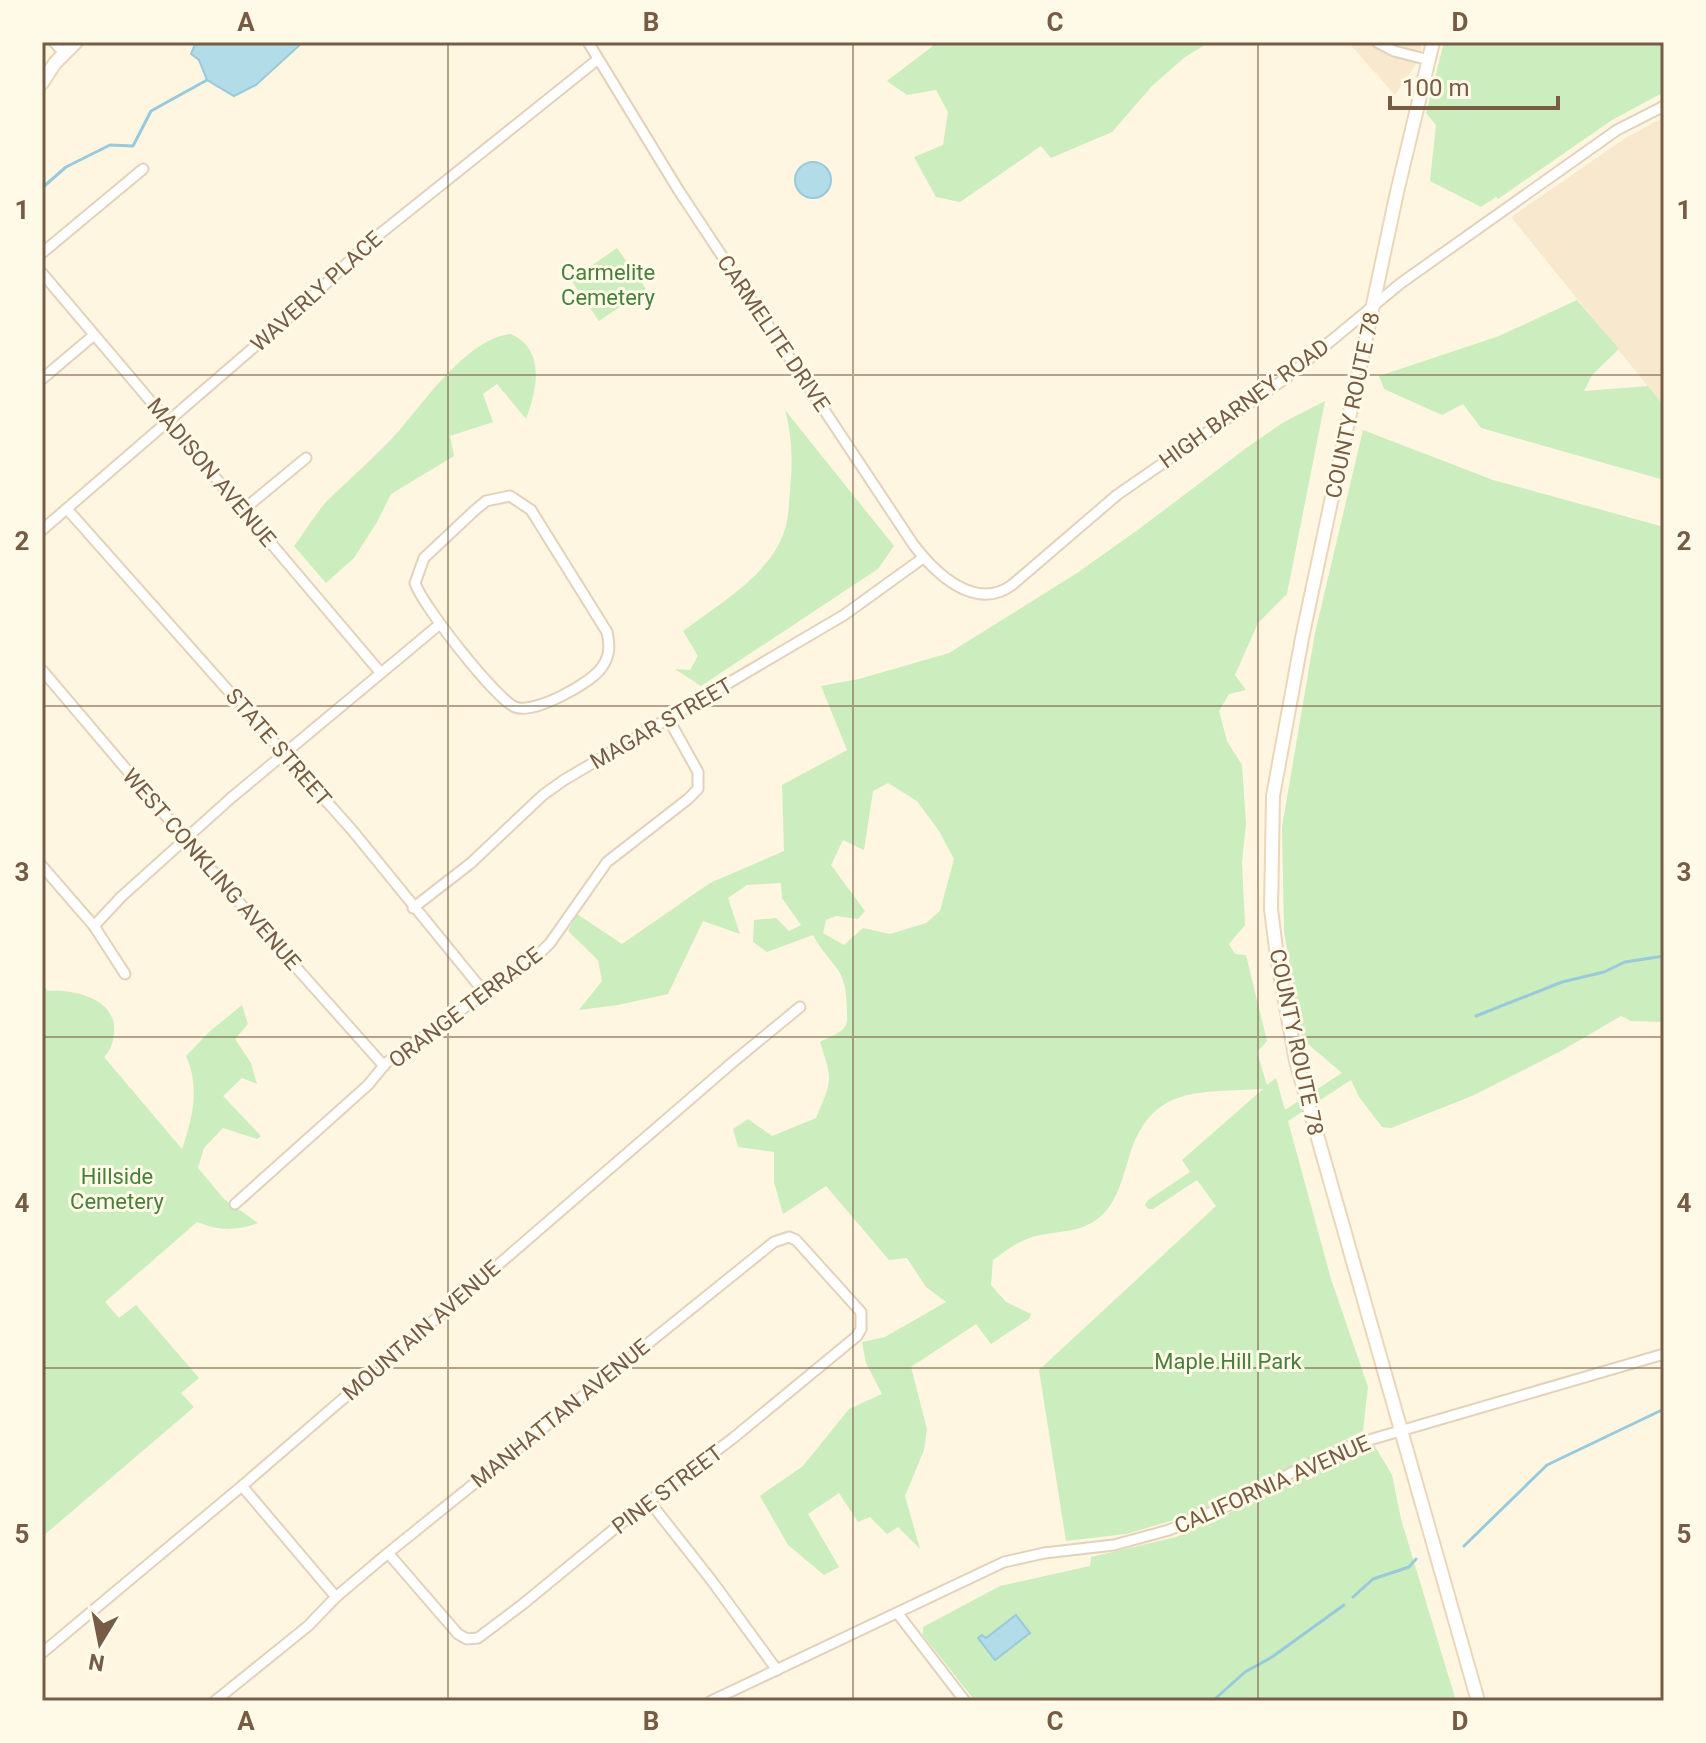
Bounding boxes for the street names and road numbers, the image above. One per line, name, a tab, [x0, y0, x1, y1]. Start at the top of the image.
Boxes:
street label: WAVERLY PLACE	[246, 226, 387, 357]
street label: CARMELITE DRIVE	[712, 250, 835, 416]
street label: COUNTY ROUTE 78	[1321, 310, 1384, 501]
street label: HIGH BARNEY ROAD	[1155, 333, 1334, 473]
street label: MADISON AVENUE	[142, 393, 281, 552]
street label: MAGAR STREET	[586, 673, 737, 774]
street label: STATE STREET	[221, 683, 336, 811]
street label: WEST CONKLING AVENUE	[117, 764, 306, 975]
street label: ORANGE TERRACE	[384, 942, 547, 1073]
street label: COUNTY ROUTE 78	[1265, 947, 1328, 1138]
street label: MOUNTAIN AVENUE	[338, 1255, 505, 1405]
street label: MANHATTAN AVENUE	[466, 1334, 654, 1493]
street label: CALIFORNIA AVENUE	[1171, 1430, 1374, 1539]
street label: PINE STREET	[607, 1440, 727, 1539]

